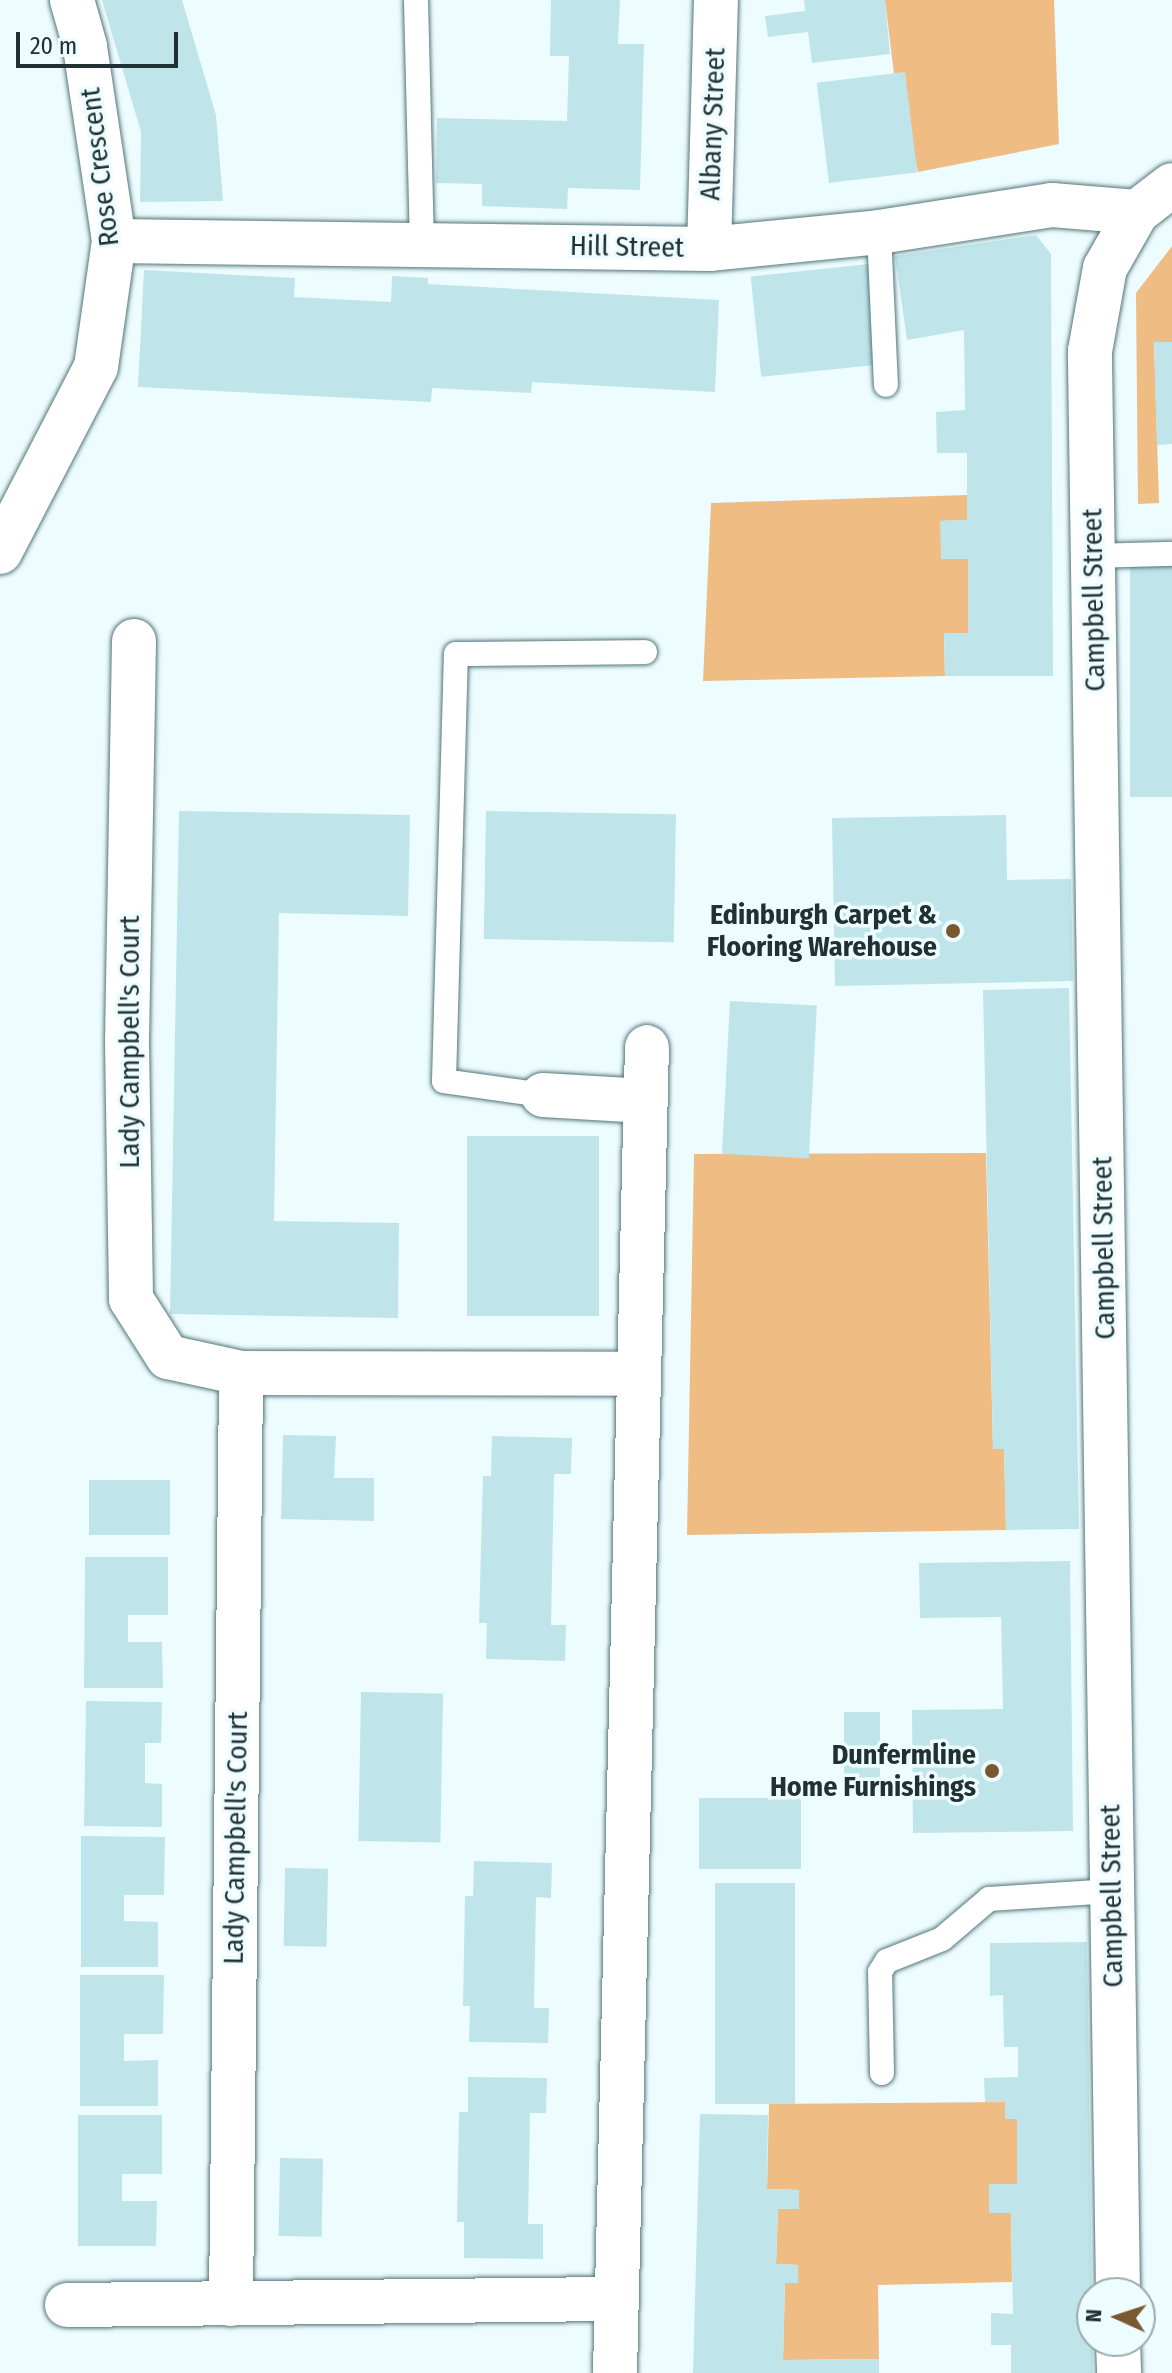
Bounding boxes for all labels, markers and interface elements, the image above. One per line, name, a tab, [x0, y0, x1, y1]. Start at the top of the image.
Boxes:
scale bar	[20, 16, 182, 66]
text: 20 m	[30, 32, 77, 60]
street label: Albany Street	[694, 47, 732, 201]
street label: Rose Crescent	[74, 86, 126, 248]
street label: Hill Street	[570, 229, 684, 265]
street label: Campbell Street	[1076, 508, 1112, 692]
place label: Edinburgh Carpet & Flooring Warehouse	[707, 898, 937, 964]
street label: Lady Campbell's Court	[113, 915, 147, 1169]
marker: Edinburgh Carpet & Flooring Warehouse	[944, 922, 962, 940]
street label: Campbell Street	[1086, 1156, 1122, 1340]
street label: Lady Campbell's Court	[217, 1711, 255, 1965]
place label: Dunfermline Home Furnishings	[770, 1738, 976, 1804]
marker: Dunfermline Home Furnishings	[983, 1762, 1001, 1780]
street label: Campbell Street	[1094, 1804, 1130, 1988]
north arrow	[1076, 2277, 1156, 2357]
text: N	[1080, 2309, 1107, 2323]

